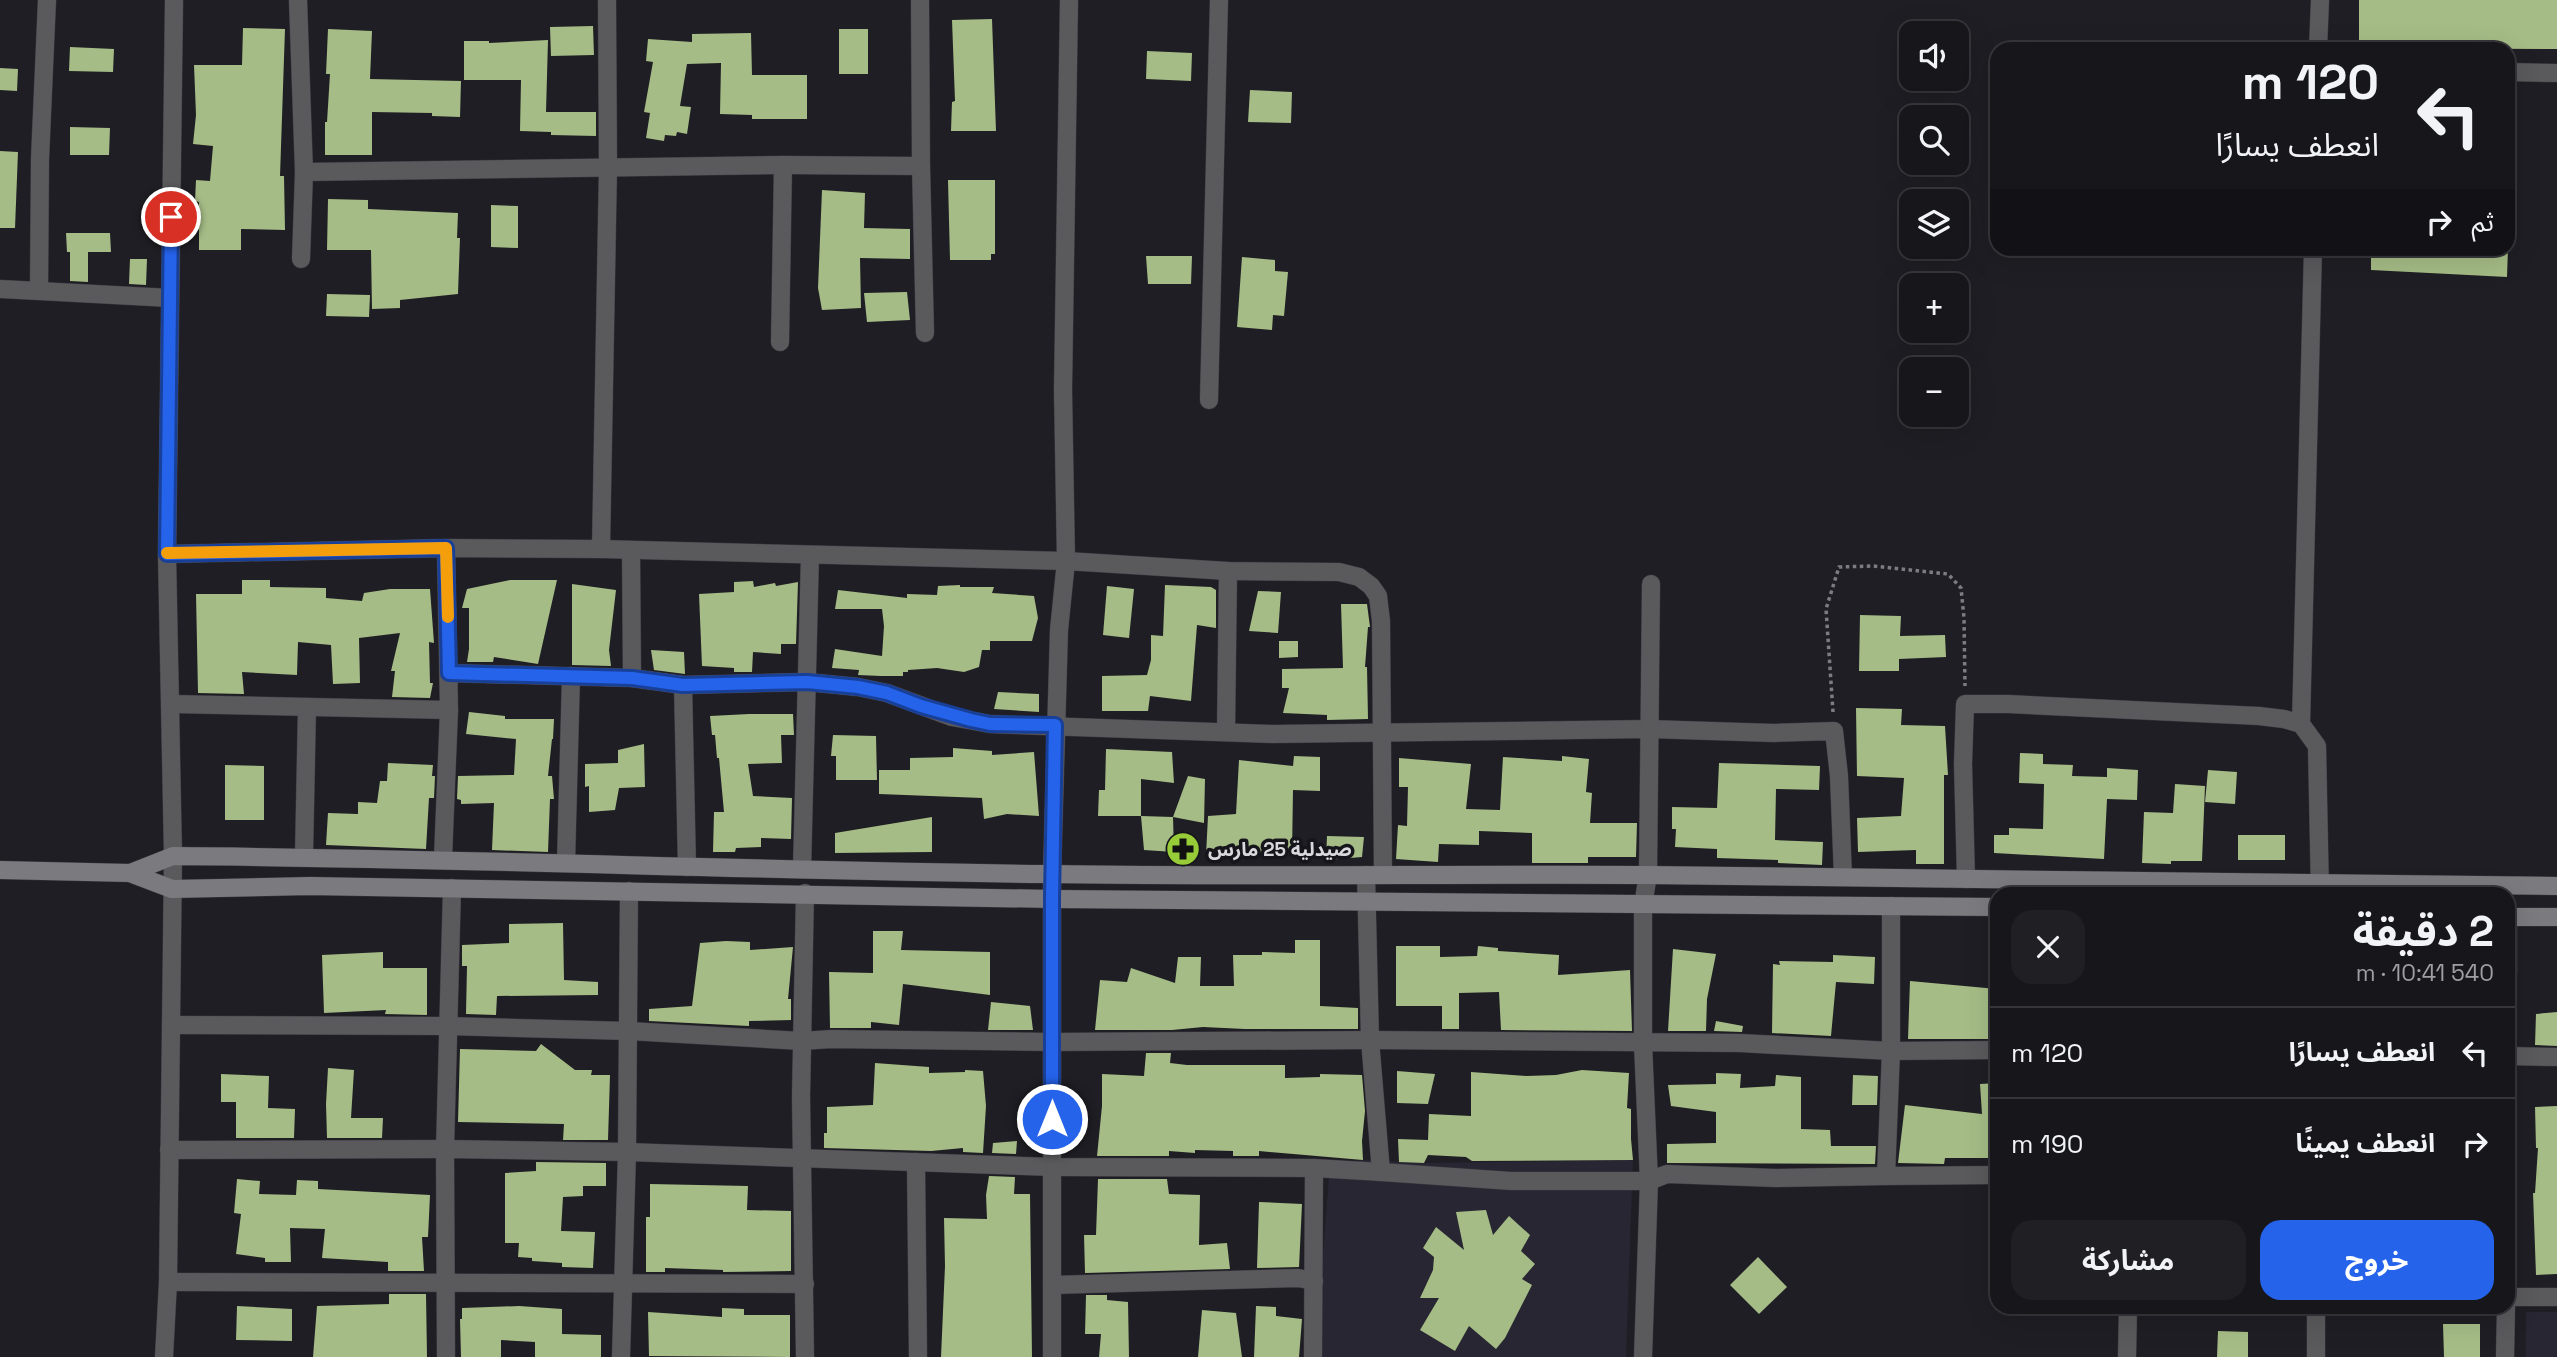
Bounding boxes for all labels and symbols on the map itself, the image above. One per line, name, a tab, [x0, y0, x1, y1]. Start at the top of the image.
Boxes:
pin	[141, 187, 201, 247]
pharmacy icon: صيدلية 25 مارس	[1164, 830, 1202, 868]
place label: صيدلية 25 مارس	[1208, 837, 1352, 862]
position arrow	[1015, 1082, 1089, 1156]

